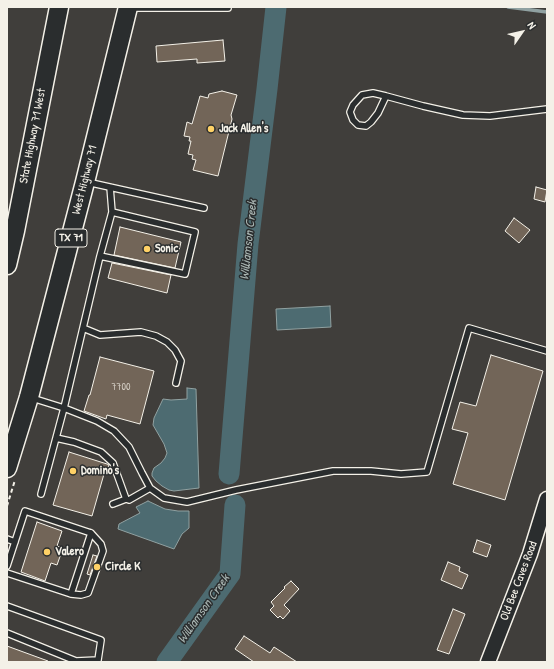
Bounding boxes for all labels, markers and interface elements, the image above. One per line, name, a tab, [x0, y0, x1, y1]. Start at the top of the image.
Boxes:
north arrow	[502, 12, 542, 52]
text: N	[525, 19, 539, 32]
street label: State Highway 71 West	[17, 87, 49, 185]
place label: Jack Allen's	[219, 122, 268, 136]
marker: Jack Allen's	[206, 124, 216, 134]
street label: West Highway 71	[69, 144, 101, 216]
water label: Williamson Creek	[237, 199, 261, 281]
road number: TX 71	[55, 229, 87, 247]
place label: Sonic	[155, 242, 178, 256]
marker: Sonic	[142, 244, 152, 254]
house number: 7700	[112, 381, 130, 393]
place label: Domino's	[81, 464, 119, 478]
marker: Domino's	[68, 466, 78, 476]
street label: Old Bee Caves Road	[497, 539, 541, 623]
place label: Valero	[55, 545, 84, 559]
marker: Valero	[42, 547, 52, 557]
place label: Circle K	[105, 560, 141, 574]
marker: Circle K	[92, 562, 102, 572]
water label: Williamson Creek	[175, 572, 233, 646]

